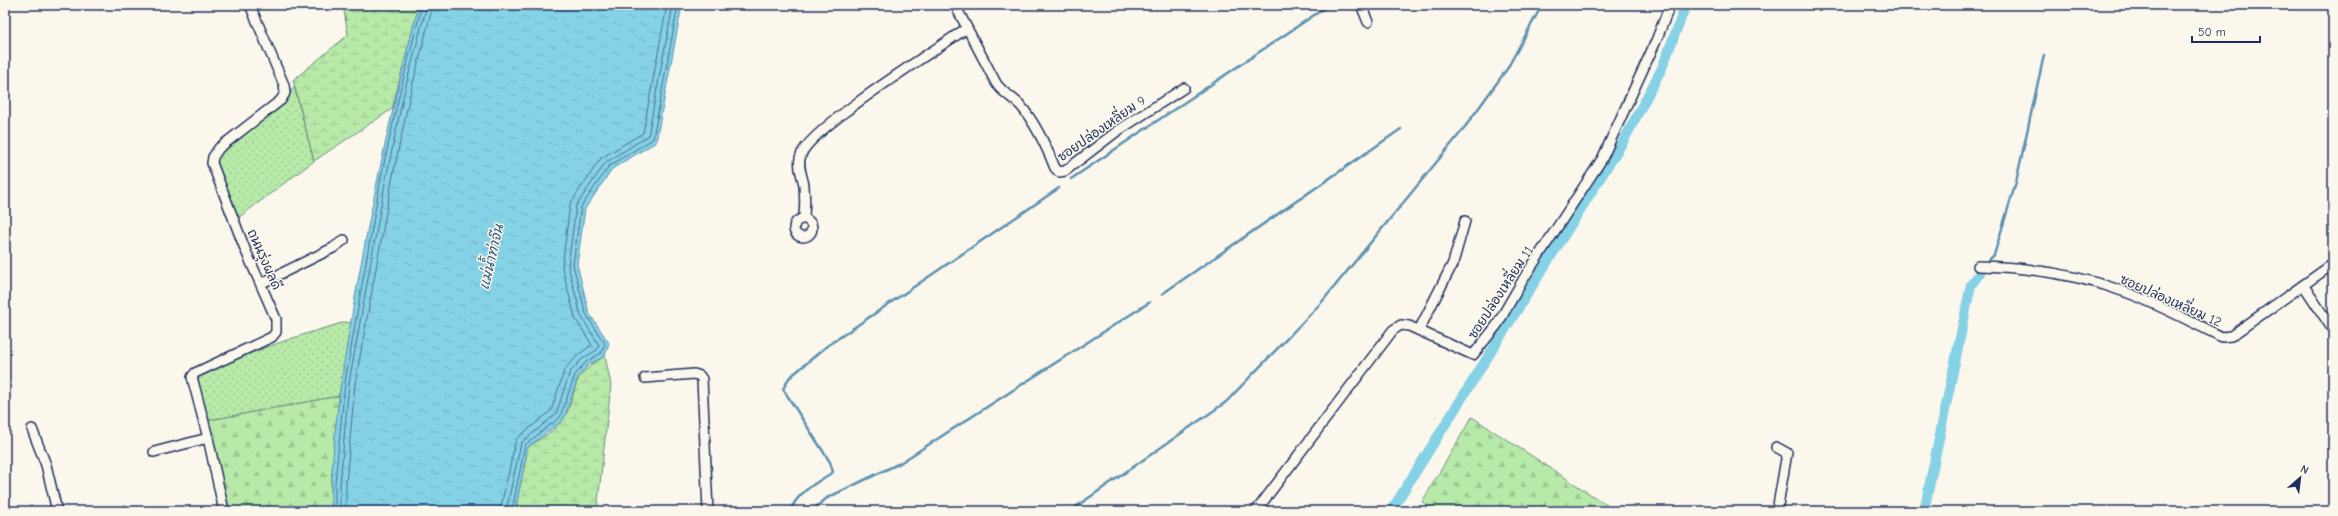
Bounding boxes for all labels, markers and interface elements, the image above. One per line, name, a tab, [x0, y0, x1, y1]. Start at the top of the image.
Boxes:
scale bar	[2192, 18, 2260, 44]
text: 50 m	[2198, 25, 2226, 39]
street label: ซอยปล่องเหลี่ยม 9	[1051, 87, 1148, 164]
water label: แม่น้ำท่าจีน	[471, 221, 507, 292]
street label: ถนนรุ่งผลดี	[243, 226, 285, 293]
street label: ซอยปล่องเหลี่ยม 11	[1460, 240, 1536, 341]
street label: ซอยปล่องเหลี่ยม 12	[2118, 266, 2226, 330]
north arrow	[2280, 458, 2320, 498]
text: N	[2298, 462, 2311, 477]

